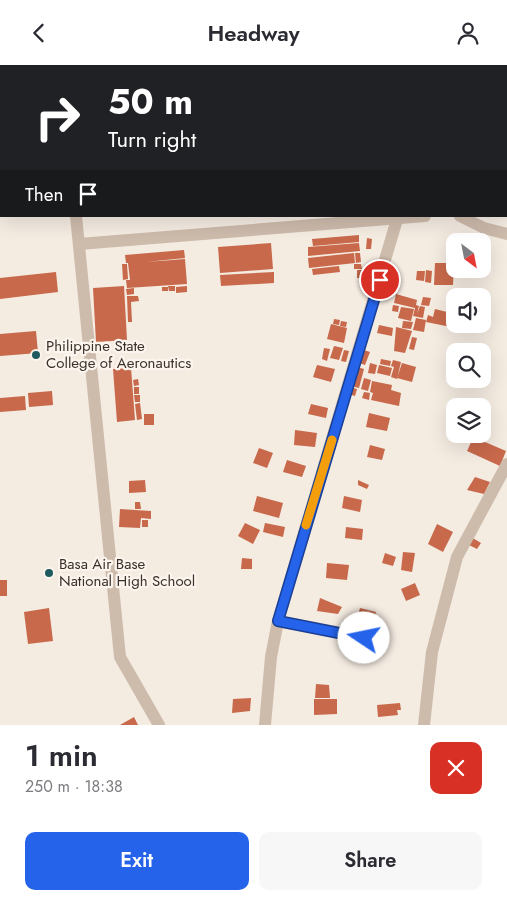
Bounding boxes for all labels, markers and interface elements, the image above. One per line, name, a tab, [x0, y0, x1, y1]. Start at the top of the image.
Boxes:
text: Headway	[207, 17, 300, 49]
icon: back	[25, 19, 53, 47]
icon: person	[454, 19, 482, 47]
text: 50 m	[108, 77, 193, 127]
icon: right	[25, 85, 90, 150]
text: Turn right	[108, 123, 196, 155]
icon: arrive	[74, 180, 102, 208]
text: Then	[25, 181, 64, 208]
north arrow	[446, 233, 491, 277]
map controls	[446, 233, 491, 443]
pin	[359, 259, 401, 301]
icon: arrive	[366, 266, 394, 294]
button: sound	[446, 288, 491, 333]
place label: Philippine State College of Aeronautics	[46, 335, 191, 374]
button: search	[446, 343, 491, 388]
marker: Philippine State College of Aeronautics	[30, 349, 42, 361]
button: layers	[446, 398, 491, 443]
place label: Basa Air Base National High School	[59, 553, 195, 592]
marker: Basa Air Base National High School	[43, 567, 55, 579]
position arrow	[337, 611, 389, 663]
text: 1 min	[25, 734, 98, 777]
button: close	[430, 742, 482, 794]
text: 250 m · 18:38	[25, 775, 123, 798]
button: Exit	[25, 832, 249, 890]
button: Share	[259, 832, 482, 890]

